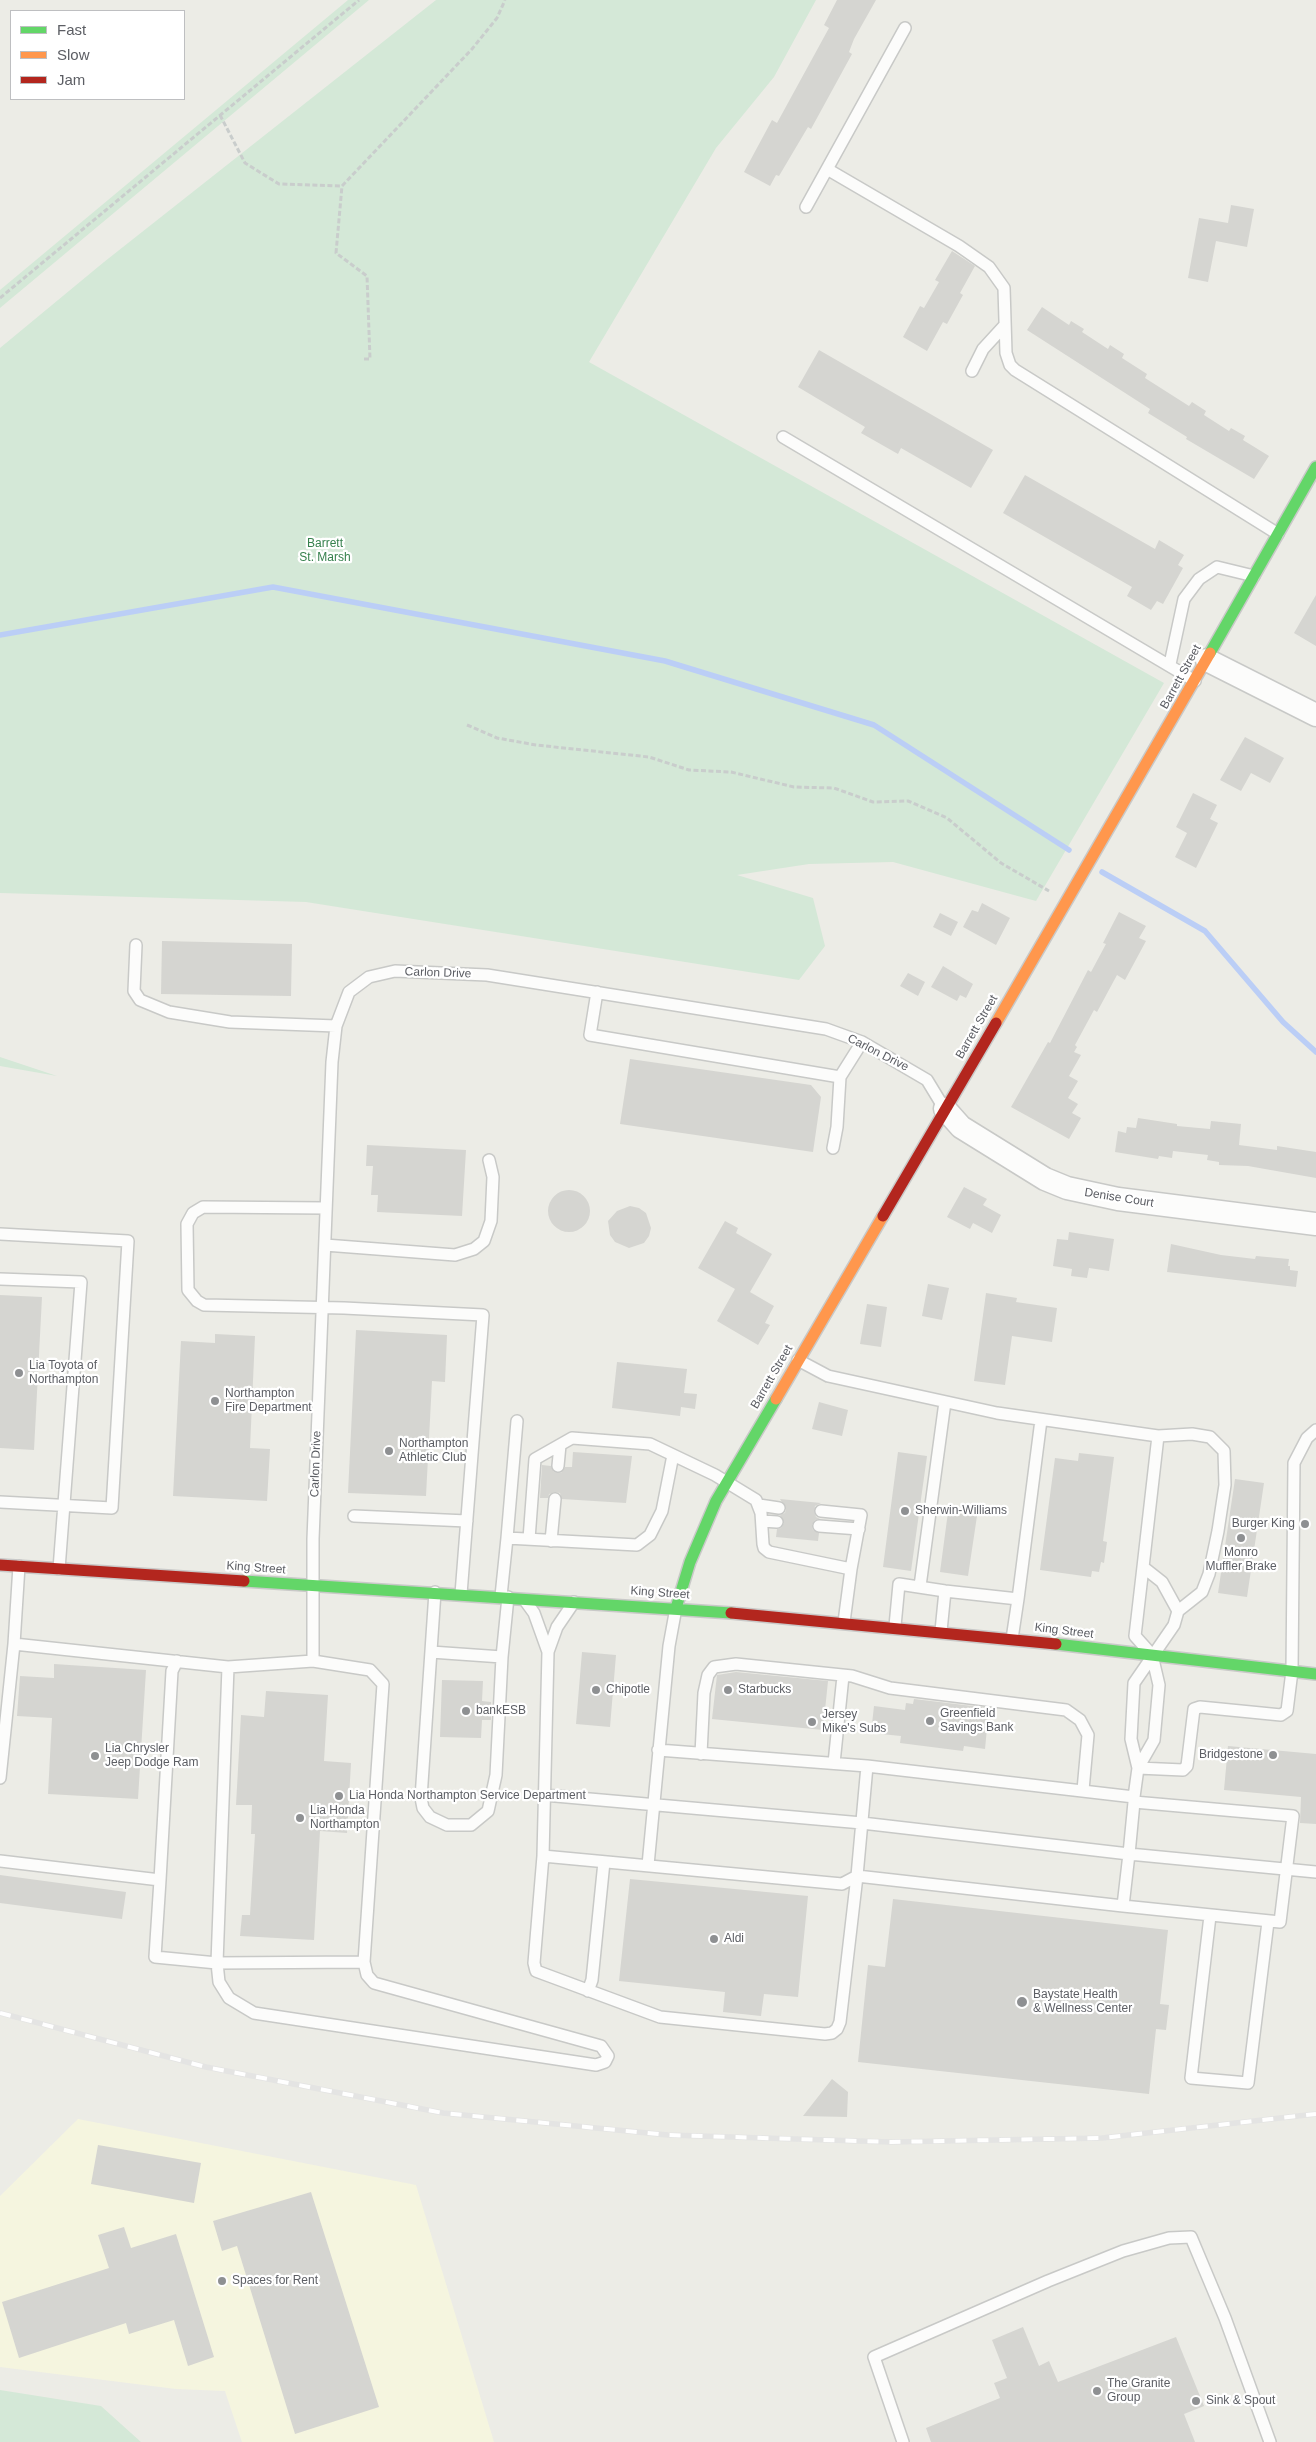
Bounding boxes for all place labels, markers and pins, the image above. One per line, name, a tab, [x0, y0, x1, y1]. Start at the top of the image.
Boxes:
place label: Lia Toyota of Northampton	[29, 1359, 98, 1387]
marker: Lia Toyota of Northampton	[13, 1367, 25, 1379]
place label: Northampton Fire Department	[225, 1387, 312, 1415]
marker: Northampton Fire Department	[209, 1395, 221, 1407]
place label: Northampton Athletic Club	[399, 1437, 468, 1465]
marker: Northampton Athletic Club	[383, 1445, 395, 1457]
place label: Sherwin-Williams	[915, 1504, 1007, 1518]
marker: Sherwin-Williams	[899, 1505, 911, 1517]
place label: Burger King	[1232, 1517, 1295, 1531]
marker: Burger King	[1299, 1518, 1311, 1530]
marker: Monro Muffler Brake	[1235, 1532, 1247, 1544]
place label: Monro Muffler Brake	[1205, 1546, 1277, 1574]
place label: Chipotle	[606, 1683, 650, 1697]
place label: Starbucks	[738, 1683, 791, 1697]
marker: Chipotle	[590, 1684, 602, 1696]
marker: Starbucks	[722, 1684, 734, 1696]
place label: bankESB	[476, 1704, 526, 1718]
marker: bankESB	[460, 1705, 472, 1717]
place label: Greenfield Savings Bank	[940, 1707, 1013, 1735]
place label: Jersey Mike's Subs	[822, 1708, 886, 1736]
marker: Greenfield Savings Bank	[924, 1715, 936, 1727]
marker: Jersey Mike's Subs	[806, 1716, 818, 1728]
place label: Lia Chrysler Jeep Dodge Ram	[105, 1742, 198, 1770]
place label: Bridgestone	[1199, 1748, 1263, 1762]
marker: Bridgestone	[1267, 1749, 1279, 1761]
marker: Lia Chrysler Jeep Dodge Ram	[89, 1750, 101, 1762]
place label: Lia Honda Northampton Service Department	[349, 1789, 586, 1803]
marker: Lia Honda Northampton Service Department	[333, 1790, 345, 1802]
place label: Lia Honda Northampton	[310, 1804, 379, 1832]
marker: Lia Honda Northampton	[294, 1812, 306, 1824]
place label: Aldi	[724, 1932, 744, 1946]
marker: Aldi	[708, 1933, 720, 1945]
place label: Baystate Health & Wellness Center	[1033, 1988, 1132, 2016]
marker: Baystate Health & Wellness Center	[1015, 1995, 1029, 2009]
place label: Spaces for Rent	[232, 2274, 318, 2288]
marker: Spaces for Rent	[216, 2275, 228, 2287]
place label: The Granite Group	[1107, 2377, 1170, 2405]
marker: The Granite Group	[1091, 2385, 1103, 2397]
place label: Sink & Spout	[1206, 2394, 1275, 2408]
marker: Sink & Spout	[1190, 2395, 1202, 2407]

